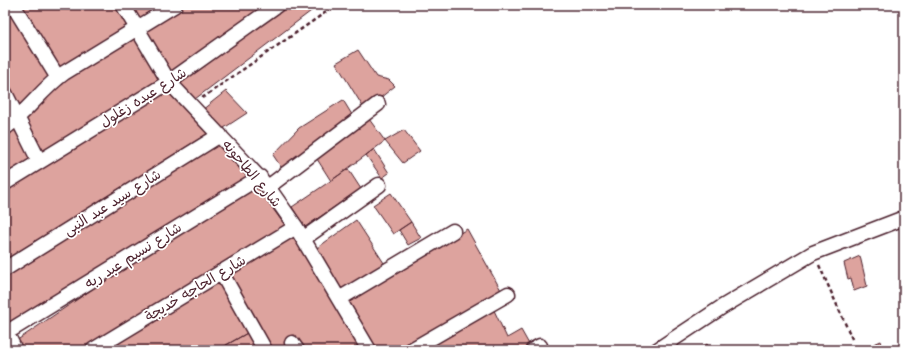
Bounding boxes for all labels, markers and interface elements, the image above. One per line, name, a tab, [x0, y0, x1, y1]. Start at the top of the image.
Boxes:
street label: شارع عبده زغلول	[96, 63, 190, 132]
street label: شارع الطاحونه	[218, 135, 286, 211]
street label: شارع سيد عبد النبى	[60, 165, 165, 240]
street label: شارع نسيم عبد ربه	[81, 218, 186, 294]
street label: شارع الحاجه خديجة	[141, 251, 249, 326]

